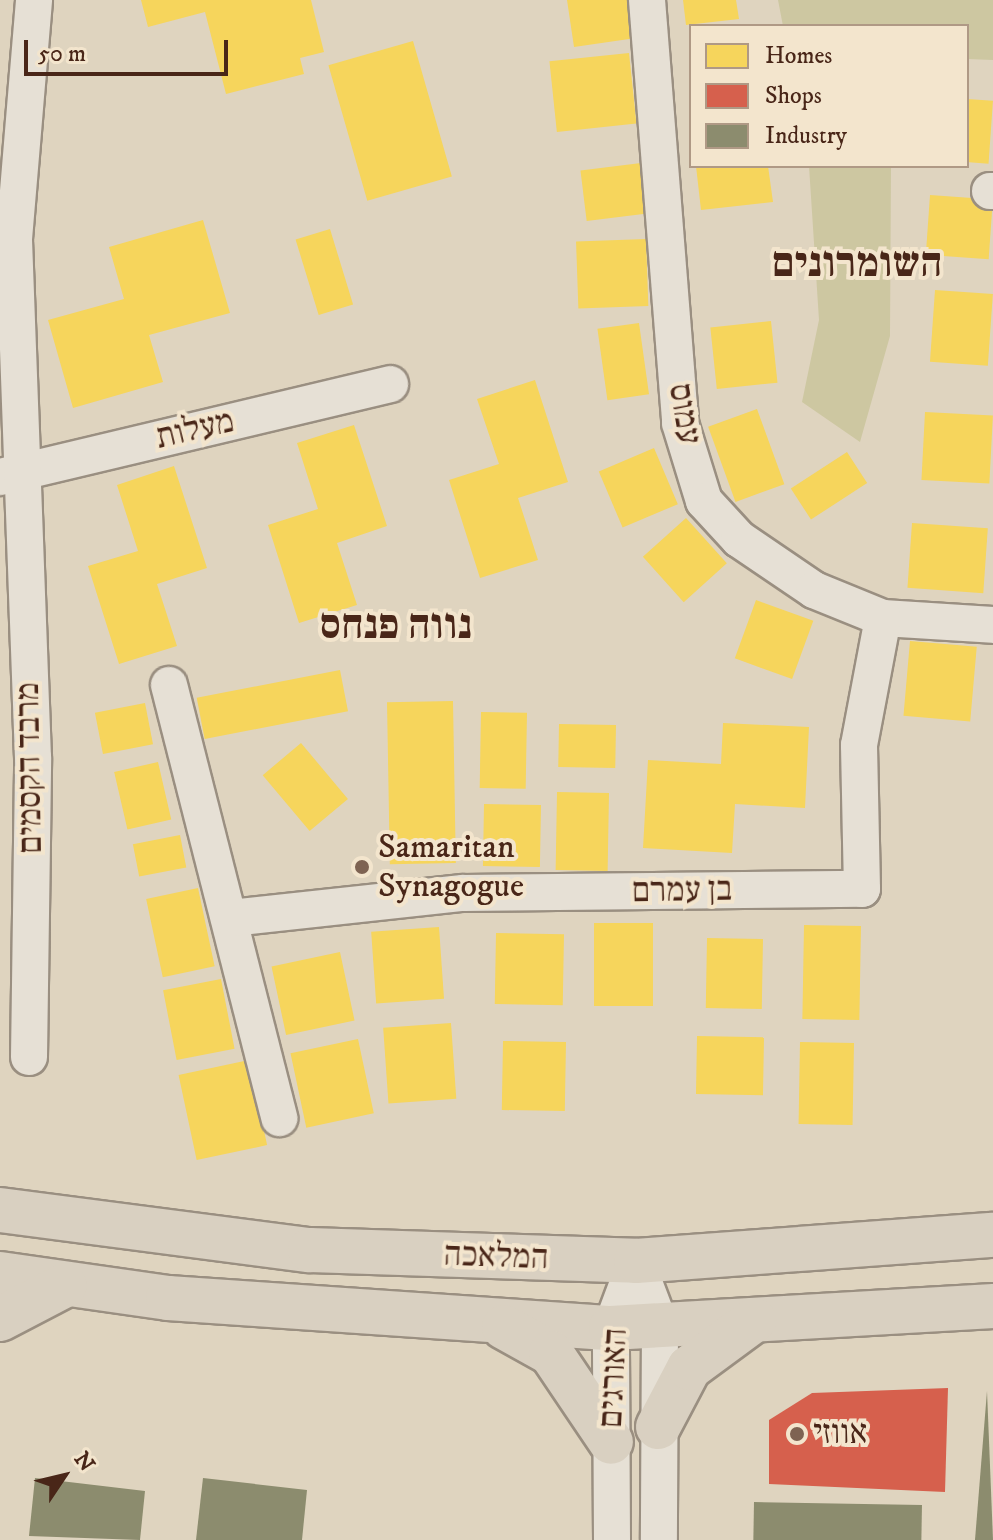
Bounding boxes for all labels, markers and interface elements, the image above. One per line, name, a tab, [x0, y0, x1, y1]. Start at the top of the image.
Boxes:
scale bar	[28, 24, 232, 74]
legend	[689, 24, 969, 168]
text: 50 m	[38, 39, 86, 69]
text: Homes	[765, 41, 832, 71]
text: Shops	[765, 81, 822, 111]
text: Industry	[765, 121, 847, 151]
district label: השומרונים	[772, 239, 942, 289]
street label: עמוס	[659, 380, 709, 448]
street label: מעלות	[152, 401, 238, 459]
district label: נווה פנחס	[320, 601, 472, 651]
street label: מרבד הקסמים	[8, 682, 52, 854]
place label: Samaritan Synagogue	[378, 827, 524, 906]
marker: Samaritan Synagogue	[353, 858, 371, 876]
street label: בן עמרם	[631, 870, 733, 912]
street label: המלאכה	[443, 1235, 549, 1279]
street label: האורגים	[591, 1327, 637, 1429]
place label: אווזי	[813, 1414, 868, 1454]
marker: אווזי	[788, 1425, 806, 1443]
north arrow	[24, 1436, 104, 1516]
text: N	[68, 1447, 100, 1477]

